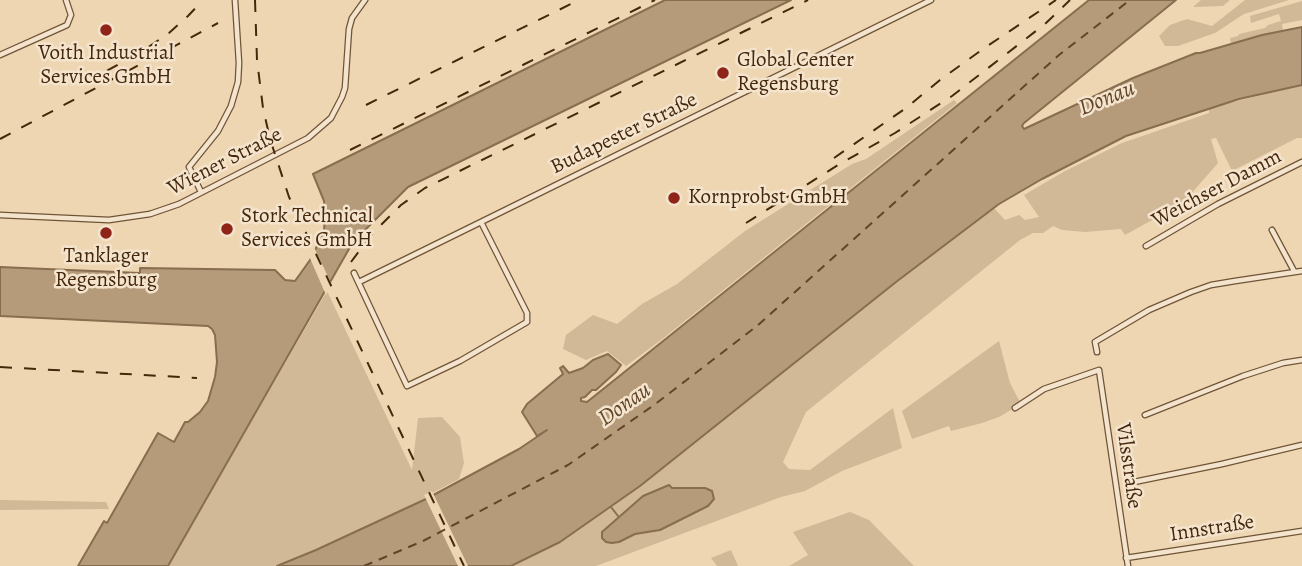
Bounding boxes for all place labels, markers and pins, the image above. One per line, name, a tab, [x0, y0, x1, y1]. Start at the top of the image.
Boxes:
marker: Voith Industrial Services GmbH	[98, 22, 114, 38]
place label: Voith Industrial Services GmbH	[38, 41, 174, 91]
place label: Global Center Regensburg	[737, 48, 854, 98]
marker: Global Center Regensburg	[715, 65, 731, 81]
place label: Kornprobst GmbH	[688, 185, 847, 211]
marker: Kornprobst GmbH	[666, 190, 682, 206]
place label: Stork Technical Services GmbH	[241, 204, 373, 254]
marker: Stork Technical Services GmbH	[219, 221, 235, 237]
marker: Tanklager Regensburg	[98, 225, 114, 241]
place label: Tanklager Regensburg	[55, 244, 157, 294]

